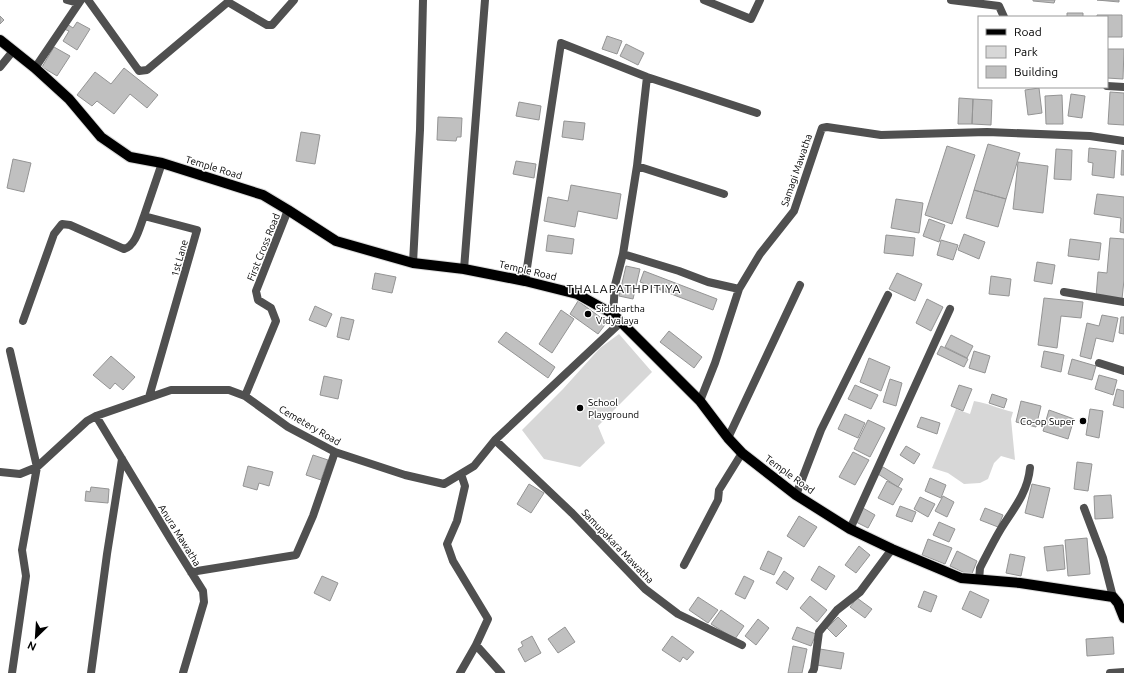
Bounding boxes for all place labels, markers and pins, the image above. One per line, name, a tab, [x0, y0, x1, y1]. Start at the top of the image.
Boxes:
place label: Siddhartha Vidyalaya	[596, 303, 645, 326]
marker: Siddhartha Vidyalaya	[583, 309, 593, 319]
place label: School Playground	[588, 397, 639, 420]
marker: School Playground	[575, 403, 585, 413]
place label: Co-op Super	[1020, 416, 1075, 427]
marker: Co-op Super	[1078, 416, 1088, 426]

